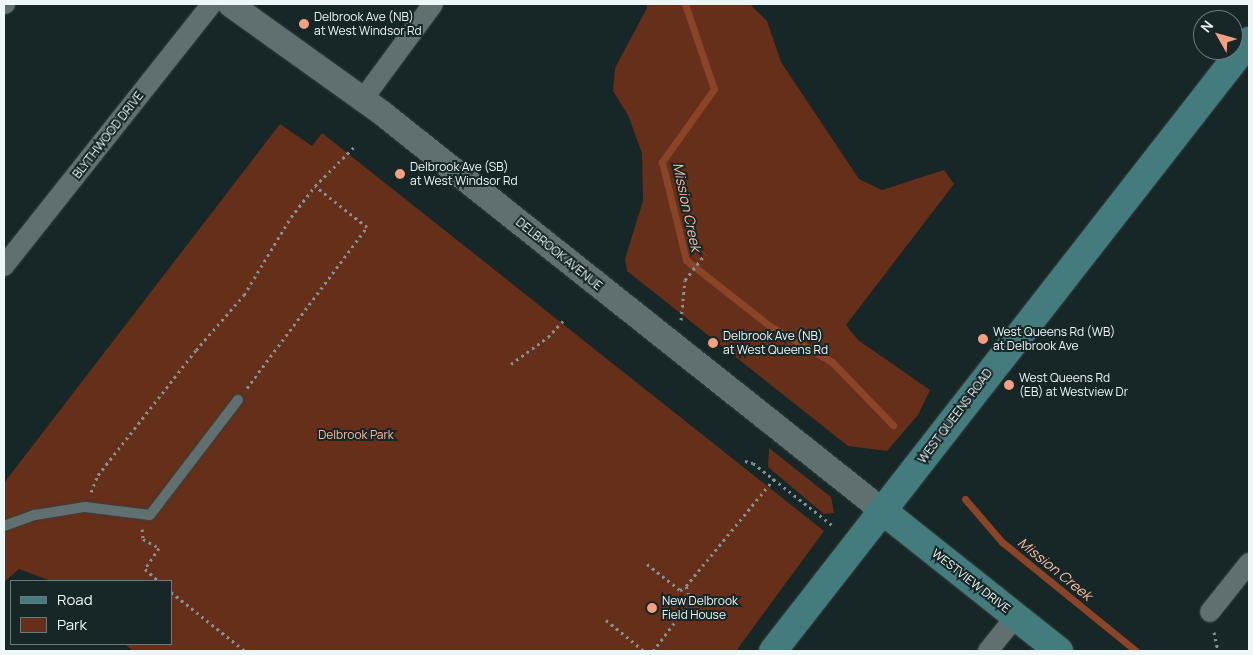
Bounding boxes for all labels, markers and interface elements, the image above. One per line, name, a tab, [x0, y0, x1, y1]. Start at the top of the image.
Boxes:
place label: Delbrook Ave (NB) at West Windsor Rd	[314, 10, 422, 38]
north arrow	[1193, 10, 1243, 60]
text: N	[1196, 16, 1217, 36]
marker: Delbrook Ave (NB) at West Windsor Rd	[298, 18, 310, 30]
street label: BLYTHWOOD DRIVE	[70, 89, 146, 181]
place label: Delbrook Ave (SB) at West Windsor Rd	[410, 160, 518, 188]
water label: Mission Creek	[669, 161, 705, 253]
marker: Delbrook Ave (SB) at West Windsor Rd	[394, 168, 406, 180]
street label: DELBROOK AVENUE	[513, 215, 605, 293]
place label: West Queens Rd (WB) at Delbrook Ave	[993, 325, 1115, 353]
place label: Delbrook Ave (NB) at West Queens Rd	[723, 329, 828, 357]
marker: West Queens Rd (WB) at Delbrook Ave	[977, 333, 989, 345]
marker: Delbrook Ave (NB) at West Queens Rd	[707, 337, 719, 349]
street label: WEST QUEENS ROAD	[915, 366, 995, 466]
place label: West Queens Rd (EB) at Westview Dr	[1019, 371, 1128, 399]
marker: West Queens Rd (EB) at Westview Dr	[1003, 379, 1015, 391]
park label: Delbrook Park	[318, 428, 394, 442]
water label: Mission Creek	[1014, 534, 1096, 604]
street label: WESTVIEW DRIVE	[929, 546, 1013, 616]
legend	[10, 580, 172, 645]
text: Road	[57, 589, 93, 610]
place label: New Delbrook Field House	[662, 594, 738, 622]
marker: New Delbrook Field House	[646, 602, 658, 614]
text: Park	[57, 614, 87, 635]

